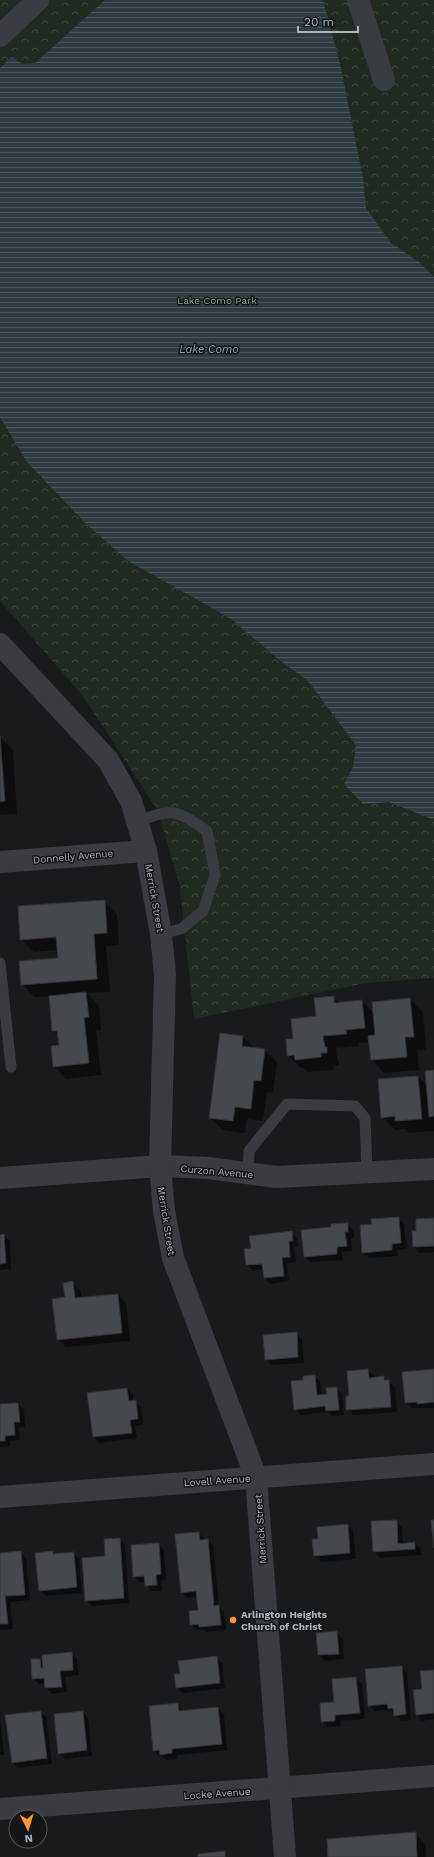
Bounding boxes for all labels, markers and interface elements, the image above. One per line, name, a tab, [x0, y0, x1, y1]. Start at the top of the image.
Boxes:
scale bar	[298, 8, 358, 34]
text: 20 m	[304, 15, 334, 29]
park label: Lake Como Park	[177, 295, 257, 306]
water label: Lake Como	[179, 343, 239, 356]
street label: Donnelly Avenue	[32, 847, 114, 865]
street label: Merrick Street	[143, 863, 166, 934]
street label: Curzon Avenue	[180, 1163, 254, 1180]
street label: Merrick Street	[156, 1186, 178, 1257]
street label: Lovell Avenue	[183, 1473, 251, 1488]
street label: Merrick Street	[253, 1493, 268, 1564]
place label: Arlington Heights Church of Christ	[241, 1609, 328, 1632]
marker: Arlington Heights Church of Christ	[228, 1615, 238, 1625]
street label: Locke Avenue	[183, 1786, 251, 1801]
north arrow	[8, 1809, 48, 1849]
text: N	[24, 1832, 33, 1845]

